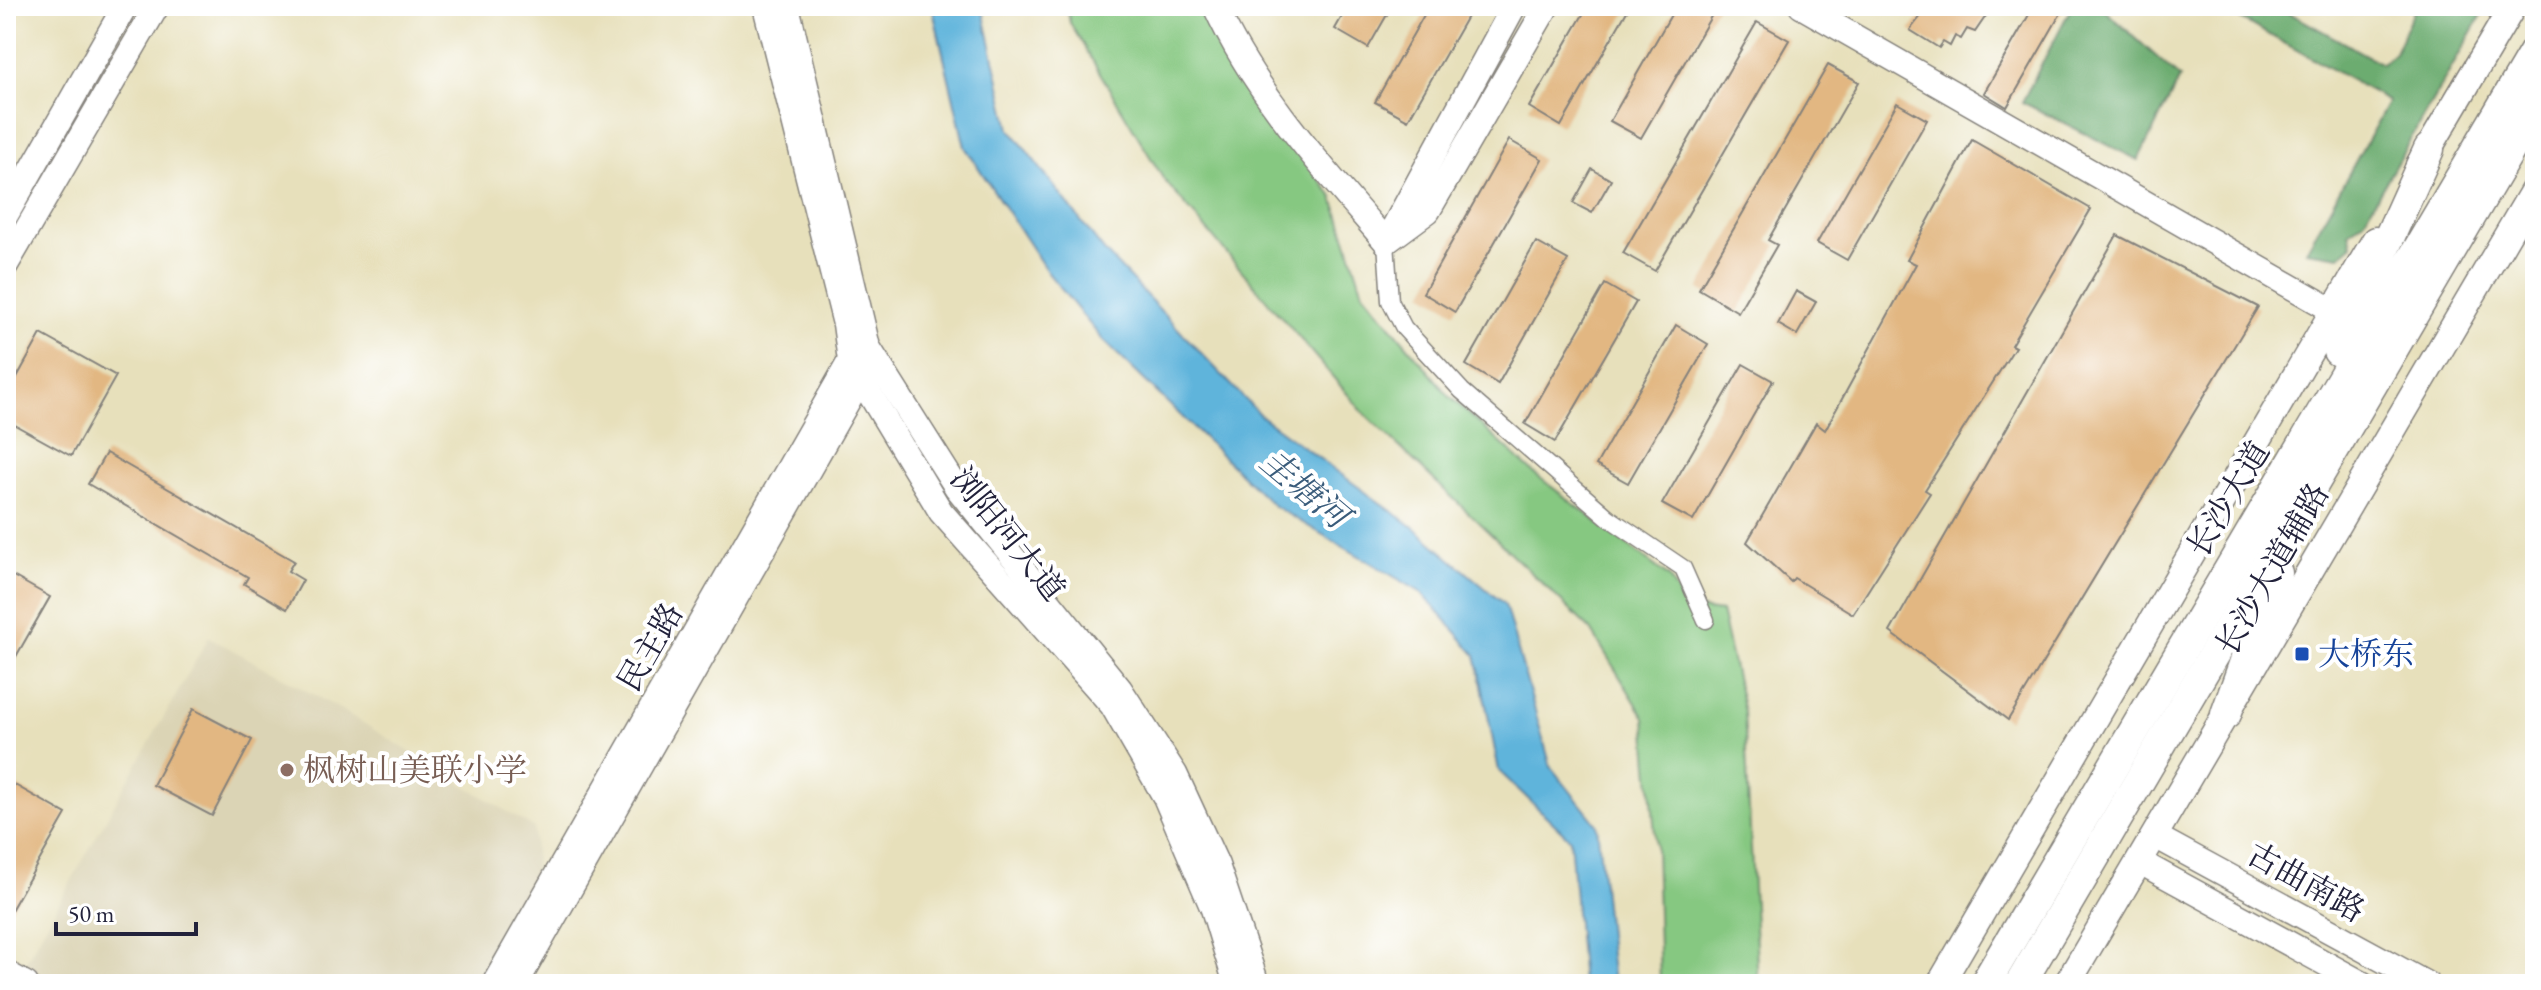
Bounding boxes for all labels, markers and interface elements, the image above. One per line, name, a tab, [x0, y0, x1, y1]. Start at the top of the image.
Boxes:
street label: 长沙大道	[2177, 433, 2279, 565]
water label: 圭塘河	[1252, 438, 1363, 541]
street label: 浏阳河大道	[941, 459, 1075, 609]
street label: 长沙大道辅路	[2206, 475, 2338, 663]
street label: 民主路	[608, 595, 692, 699]
place label: 大桥东	[2318, 633, 2414, 675]
marker: 大桥东	[2293, 645, 2311, 663]
place label: 枫树山美联小学	[303, 749, 527, 791]
marker: 枫树山美联小学	[278, 761, 296, 779]
street label: 古曲南路	[2240, 833, 2372, 931]
scale bar	[56, 886, 196, 936]
text: 50 m	[68, 898, 115, 929]

